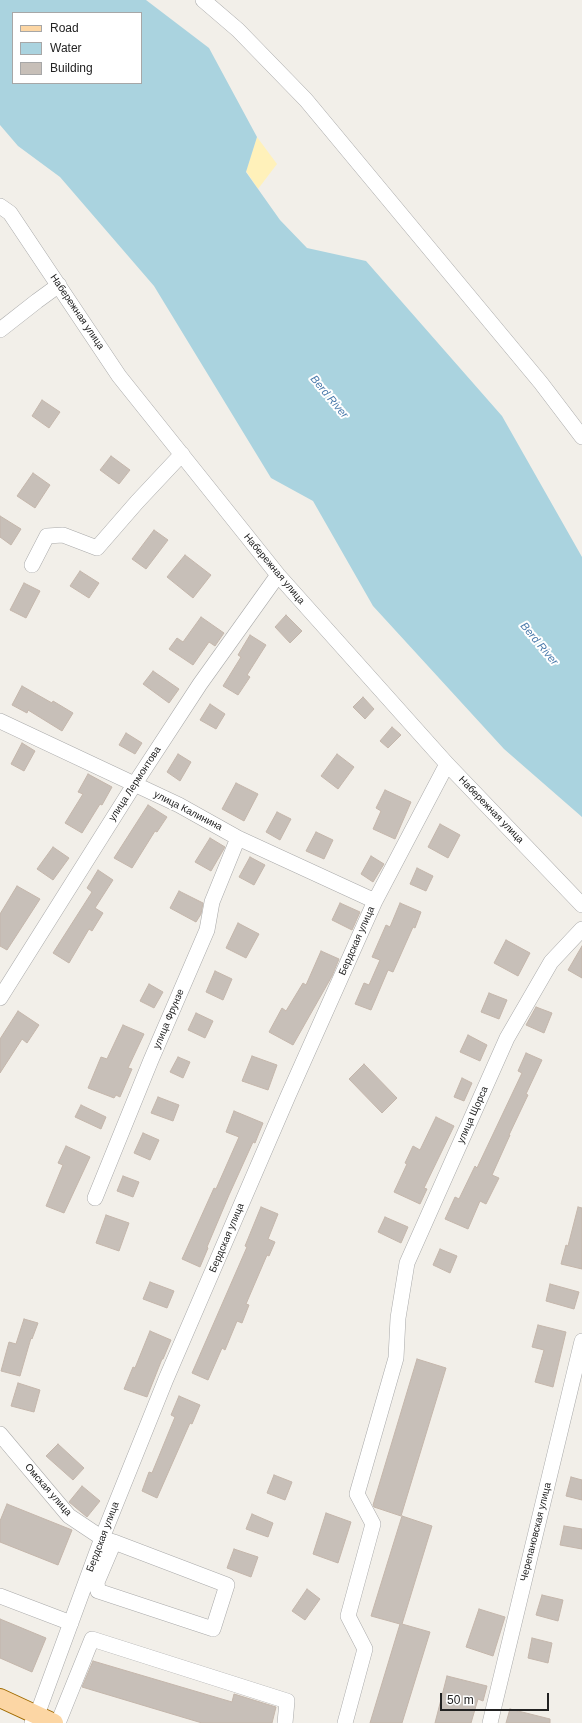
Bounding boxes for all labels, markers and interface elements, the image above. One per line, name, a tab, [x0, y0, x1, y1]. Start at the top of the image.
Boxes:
legend	[12, 12, 142, 84]
text: Road	[50, 21, 79, 35]
text: Water	[50, 41, 82, 55]
text: Building	[50, 61, 93, 75]
street label: Набережная улица	[47, 272, 107, 352]
water label: Berd River	[307, 373, 351, 421]
street label: Набережная улица	[241, 531, 307, 607]
water label: Berd River	[517, 620, 561, 668]
street label: улица Лермонтова	[106, 744, 164, 824]
street label: Набережная улица	[456, 774, 526, 846]
street label: улица Калинина	[152, 789, 224, 833]
street label: Бердская улица	[336, 905, 378, 977]
street label: улица Фрунзе	[151, 987, 187, 1051]
street label: улица Щорса	[455, 1085, 491, 1145]
street label: Бердская улица	[207, 1202, 247, 1274]
street label: Омская улица	[22, 1461, 74, 1519]
street label: Черепановская улица	[518, 1481, 554, 1583]
street label: Бердская улица	[84, 1500, 122, 1574]
scale bar	[442, 1685, 551, 1711]
text: 50 m	[447, 1693, 474, 1707]

